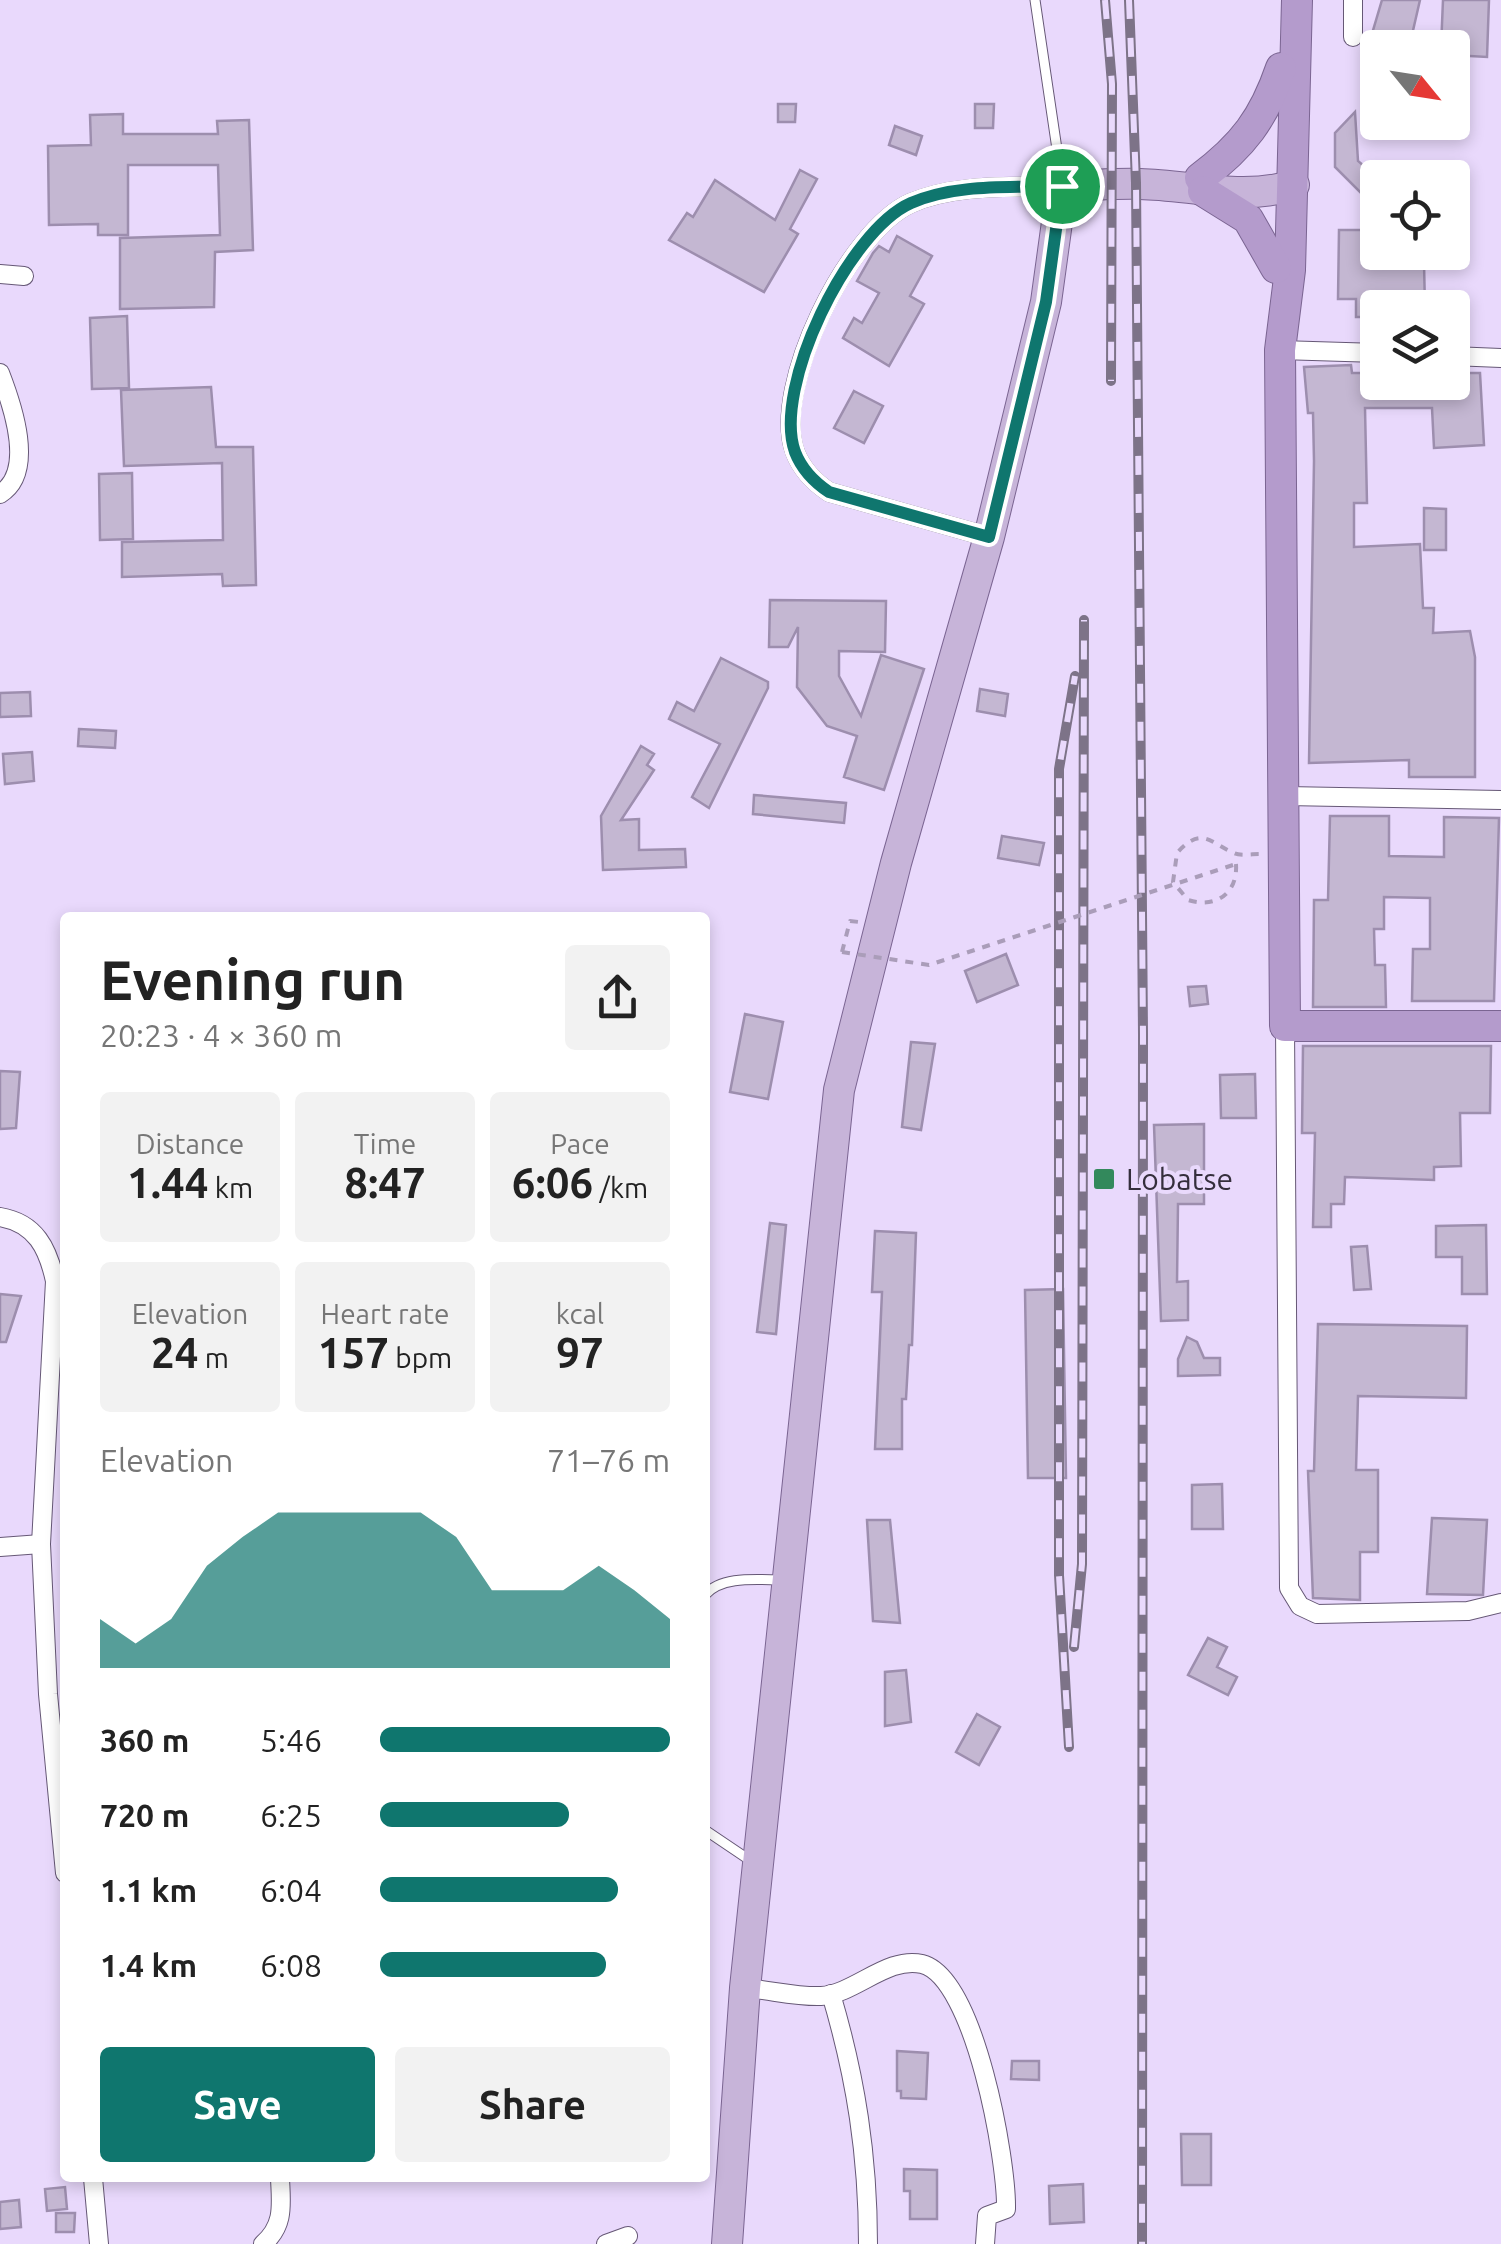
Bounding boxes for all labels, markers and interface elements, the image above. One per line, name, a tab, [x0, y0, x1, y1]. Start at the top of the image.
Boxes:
north arrow	[1360, 30, 1470, 140]
map controls	[1360, 30, 1470, 400]
pin	[1020, 144, 1105, 229]
icon: arrive	[1035, 159, 1090, 214]
button: locate	[1360, 160, 1470, 270]
button: layers	[1360, 290, 1470, 400]
button: share	[565, 945, 670, 1050]
text: Evening run	[100, 949, 405, 1010]
text: 20:23 · 4 × 360 m	[100, 1017, 342, 1053]
text: Distance	[136, 1128, 244, 1159]
text: Time	[354, 1128, 416, 1159]
text: Pace	[550, 1128, 610, 1159]
text: 1.44	[127, 1159, 208, 1206]
text: 8:47	[344, 1159, 426, 1206]
text: 6:06	[512, 1159, 593, 1206]
place label: Lobatse	[1126, 1162, 1233, 1196]
marker: Lobatse	[1091, 1166, 1117, 1192]
text: km	[208, 1172, 253, 1203]
text: /km	[593, 1172, 648, 1203]
text: Elevation	[132, 1298, 248, 1329]
text: Heart rate	[321, 1298, 449, 1329]
text: kcal	[556, 1298, 604, 1329]
text: 24	[151, 1329, 198, 1376]
text: 157	[318, 1329, 389, 1376]
text: 97	[556, 1329, 604, 1376]
text: m	[198, 1342, 229, 1373]
text: bpm	[389, 1342, 452, 1373]
text: Elevation	[100, 1442, 233, 1478]
text: 71–76 m	[547, 1442, 670, 1478]
text: 360 m	[100, 1722, 189, 1758]
text: 5:46	[260, 1722, 322, 1758]
text: 720 m	[100, 1797, 189, 1833]
text: 6:25	[260, 1797, 322, 1833]
text: 1.1 km	[100, 1872, 197, 1908]
text: 6:04	[260, 1872, 322, 1908]
text: 1.4 km	[100, 1947, 197, 1983]
text: 6:08	[260, 1947, 322, 1983]
button: Save	[100, 2047, 375, 2162]
button: Share	[395, 2047, 670, 2162]

